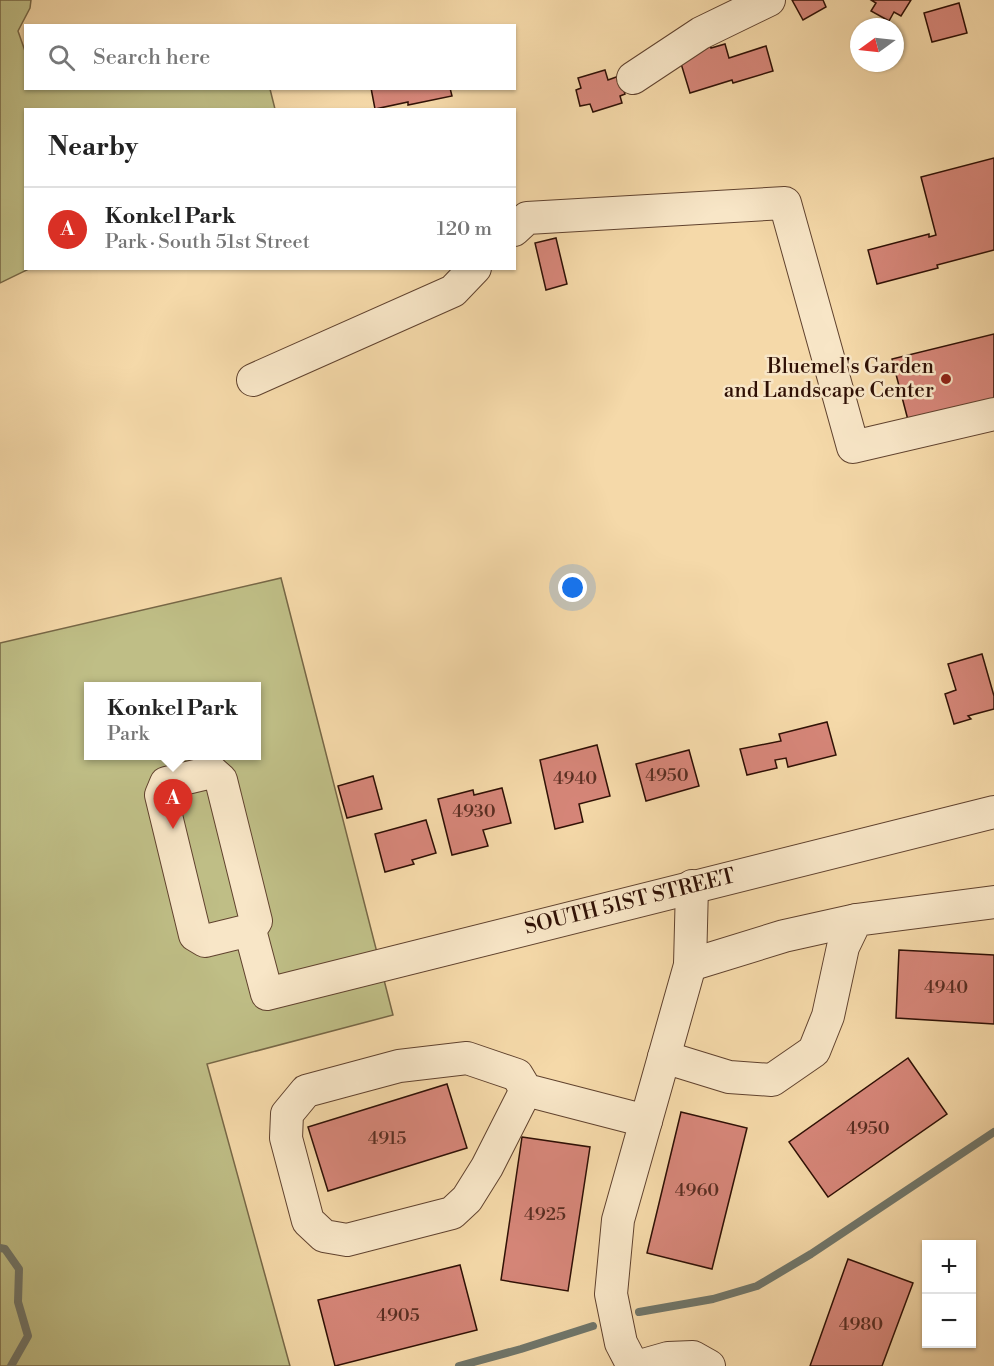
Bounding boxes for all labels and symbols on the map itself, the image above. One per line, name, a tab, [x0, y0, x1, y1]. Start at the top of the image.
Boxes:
north arrow	[850, 18, 904, 72]
place label: Bluemel's Garden and Landscape Center	[724, 354, 934, 404]
marker: Bluemel's Garden and Landscape Center	[939, 372, 953, 386]
your location	[558, 573, 587, 602]
house number: 4950	[645, 764, 689, 787]
house number: 4940	[553, 767, 597, 790]
pin: A	[154, 780, 192, 829]
house number: 4930	[452, 800, 496, 823]
street label: SOUTH 51ST STREET	[522, 863, 738, 941]
house number: 4940	[924, 976, 968, 999]
house number: 4950	[846, 1117, 890, 1140]
house number: 4915	[368, 1127, 406, 1150]
house number: 4960	[675, 1179, 719, 1202]
house number: 4925	[524, 1203, 566, 1226]
house number: 4905	[376, 1304, 420, 1327]
house number: 4980	[839, 1313, 883, 1336]

